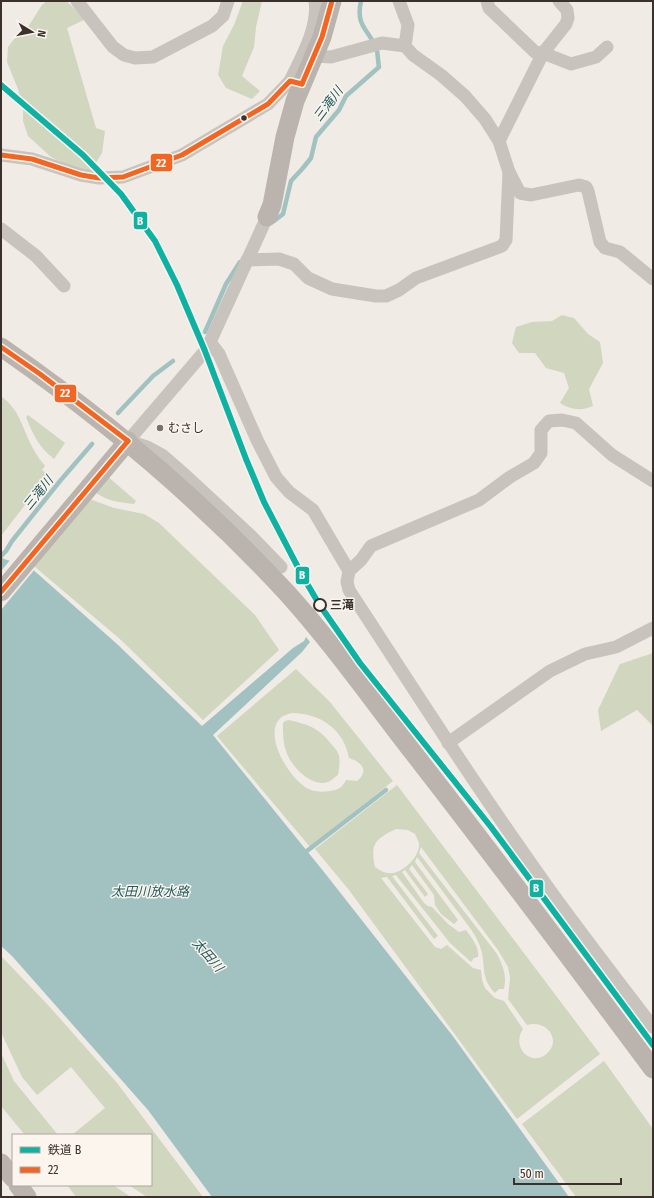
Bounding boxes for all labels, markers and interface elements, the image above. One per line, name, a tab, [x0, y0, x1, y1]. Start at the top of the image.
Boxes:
north arrow	[12, 12, 52, 52]
text: N	[34, 29, 48, 38]
water label: 三滝川	[310, 82, 347, 124]
unlabelled marker	[239, 113, 249, 123]
line badge: 22	[150, 153, 173, 172]
text: 22	[155, 157, 166, 170]
line badge: B	[133, 211, 148, 230]
text: B	[137, 215, 143, 228]
line badge: 22	[54, 384, 77, 403]
text: 22	[59, 387, 70, 400]
place label: むさし	[168, 421, 204, 435]
marker: むさし	[155, 423, 165, 433]
water label: 三滝川	[20, 472, 57, 513]
line badge: B	[295, 566, 310, 585]
text: B	[299, 569, 305, 582]
marker: 三滝	[313, 598, 327, 612]
place label: 三滝	[330, 598, 354, 612]
line badge: B	[529, 879, 544, 898]
text: B	[533, 882, 539, 895]
water label: 太田川放水路	[111, 884, 190, 899]
water label: 太田川	[190, 935, 228, 976]
legend	[12, 1134, 152, 1186]
text: 鉄道 B	[48, 1143, 82, 1157]
scale bar	[514, 1160, 621, 1186]
text: 22	[48, 1163, 59, 1177]
text: 50 m	[520, 1167, 544, 1181]

